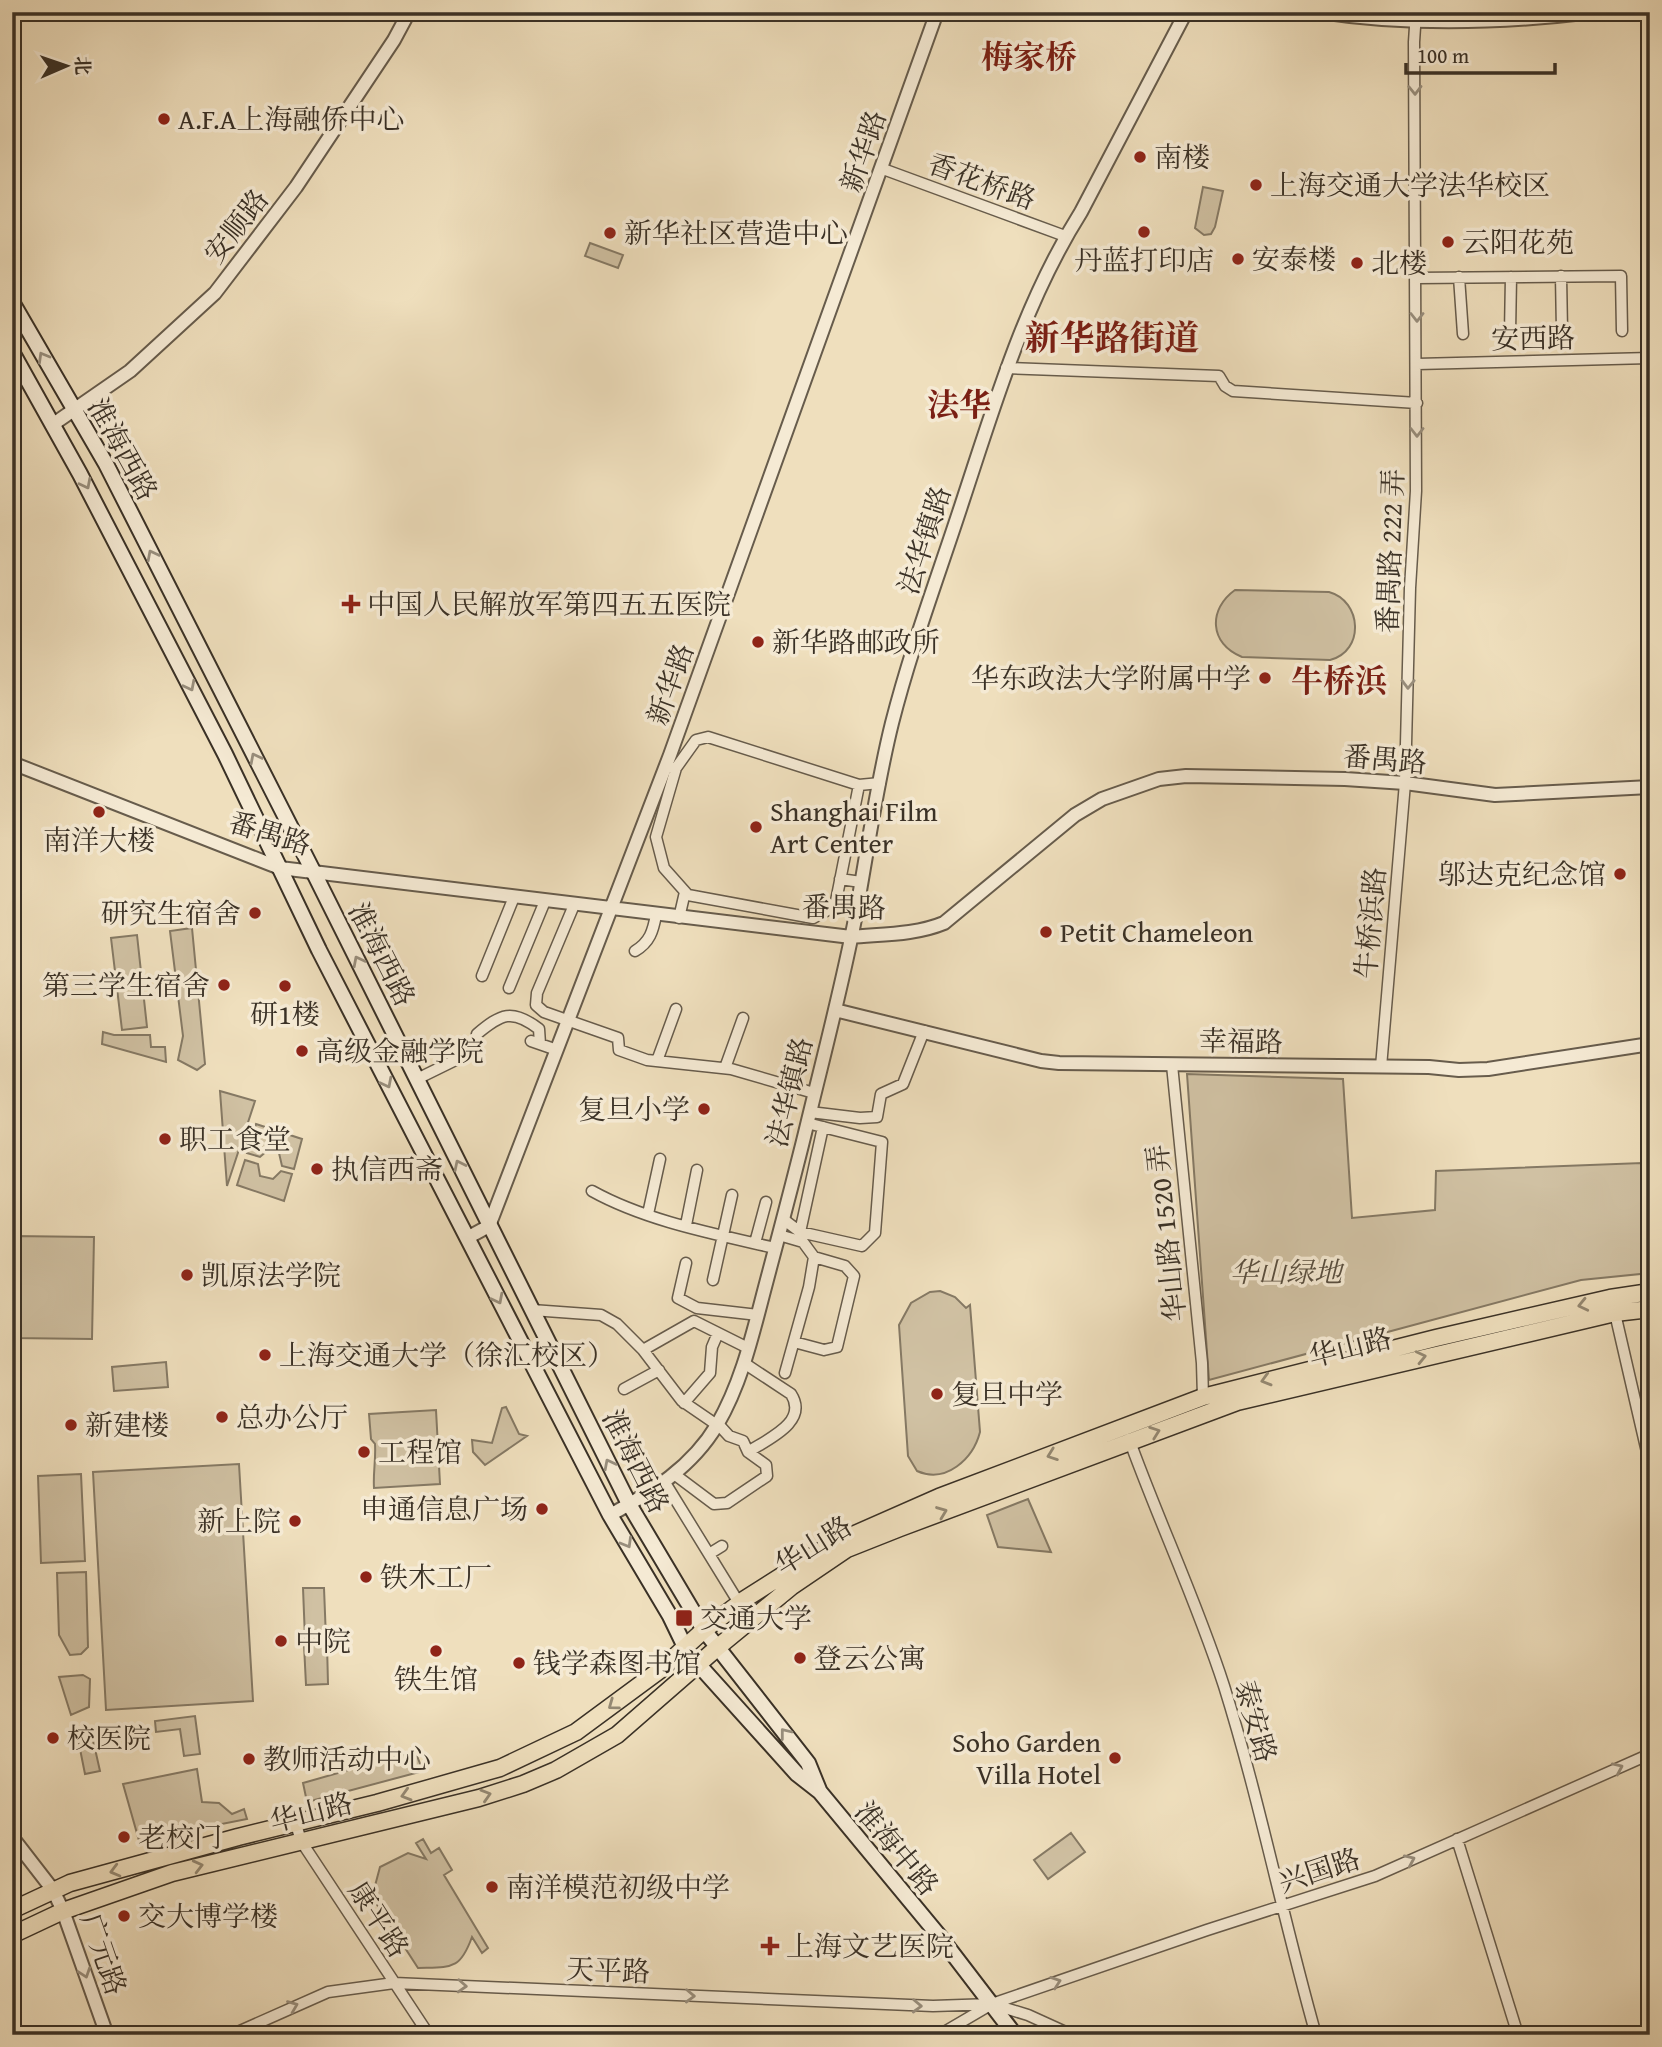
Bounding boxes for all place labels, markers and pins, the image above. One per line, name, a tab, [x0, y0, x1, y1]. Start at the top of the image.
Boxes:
place label: A.F.A上海融侨中心	[178, 98, 404, 139]
marker: A.F.A上海融侨中心	[156, 111, 172, 127]
place label: 南楼	[1154, 136, 1210, 177]
marker: 南楼	[1132, 149, 1148, 165]
place label: 上海交通大学法华校区	[1270, 164, 1550, 205]
marker: 上海交通大学法华校区	[1248, 177, 1264, 193]
place label: 新华社区营造中心	[624, 212, 848, 253]
place label: 云阳花苑	[1462, 221, 1574, 262]
marker: 丹蓝打印店	[1136, 224, 1152, 240]
marker: 新华社区营造中心	[602, 225, 618, 241]
marker: 云阳花苑	[1440, 234, 1456, 250]
place label: 安泰楼	[1252, 238, 1336, 279]
place label: 丹蓝打印店	[1074, 239, 1214, 280]
place label: 北楼	[1371, 242, 1427, 283]
marker: 安泰楼	[1230, 251, 1246, 267]
marker: 北楼	[1349, 255, 1365, 271]
place label: 中国人民解放军第四五五医院	[367, 583, 731, 624]
marker: 中国人民解放军第四五五医院	[341, 594, 361, 614]
place label: 新华路邮政所	[772, 621, 940, 662]
marker: 新华路邮政所	[750, 634, 766, 650]
place label: 华东政法大学附属中学	[971, 657, 1251, 698]
marker: 华东政法大学附属中学	[1257, 670, 1273, 686]
place label: Shanghai Film Art Center	[770, 790, 938, 863]
marker: 南洋大楼	[91, 804, 107, 820]
place label: 南洋大楼	[43, 819, 155, 860]
marker: Shanghai Film Art Center	[748, 819, 764, 835]
place label: 邬达克纪念馆	[1438, 853, 1606, 894]
marker: 邬达克纪念馆	[1612, 866, 1628, 882]
place label: 研究生宿舍	[101, 892, 241, 933]
marker: 研究生宿舍	[247, 905, 263, 921]
place label: Petit Chameleon	[1060, 911, 1253, 952]
marker: Petit Chameleon	[1038, 924, 1054, 940]
place label: 第三学生宿舍	[42, 964, 210, 1005]
marker: 第三学生宿舍	[216, 977, 232, 993]
marker: 研1楼	[277, 978, 293, 994]
place label: 研1楼	[250, 993, 320, 1034]
place label: 高级金融学院	[316, 1030, 484, 1071]
marker: 高级金融学院	[294, 1043, 310, 1059]
place label: 复旦小学	[578, 1088, 690, 1129]
marker: 复旦小学	[696, 1101, 712, 1117]
place label: 职工食堂	[179, 1118, 291, 1159]
marker: 职工食堂	[157, 1131, 173, 1147]
place label: 执信西斋	[331, 1148, 443, 1189]
marker: 执信西斋	[309, 1161, 325, 1177]
place label: 凯原法学院	[201, 1254, 341, 1295]
marker: 凯原法学院	[179, 1267, 195, 1283]
place label: 上海交通大学（徐汇校区）	[279, 1334, 615, 1375]
marker: 上海交通大学（徐汇校区）	[257, 1347, 273, 1363]
place label: 复旦中学	[951, 1373, 1063, 1414]
marker: 复旦中学	[929, 1386, 945, 1402]
place label: 总办公厅	[236, 1396, 348, 1437]
place label: 新建楼	[85, 1404, 169, 1445]
marker: 总办公厅	[214, 1409, 230, 1425]
marker: 新建楼	[63, 1417, 79, 1433]
place label: 工程馆	[378, 1431, 462, 1472]
marker: 工程馆	[356, 1444, 372, 1460]
place label: 申通信息广场	[360, 1488, 528, 1529]
place label: 新上院	[197, 1500, 281, 1541]
marker: 申通信息广场	[534, 1501, 550, 1517]
marker: 新上院	[287, 1513, 303, 1529]
place label: 铁木工厂	[380, 1556, 492, 1597]
marker: 铁木工厂	[358, 1569, 374, 1585]
place label: 交通大学	[700, 1597, 812, 1638]
marker: 交通大学	[674, 1608, 694, 1628]
place label: 中院	[295, 1620, 351, 1661]
marker: 中院	[273, 1633, 289, 1649]
place label: 登云公寓	[814, 1637, 926, 1678]
place label: 钱学森图书馆	[533, 1642, 701, 1683]
marker: 铁生馆	[428, 1643, 444, 1659]
marker: 登云公寓	[792, 1650, 808, 1666]
marker: 钱学森图书馆	[511, 1655, 527, 1671]
place label: 铁生馆	[394, 1658, 478, 1699]
place label: 校医院	[67, 1717, 151, 1758]
place label: Soho Garden Villa Hotel	[952, 1721, 1101, 1794]
marker: 校医院	[45, 1730, 61, 1746]
place label: 教师活动中心	[263, 1738, 431, 1779]
marker: Soho Garden Villa Hotel	[1107, 1750, 1123, 1766]
marker: 教师活动中心	[241, 1751, 257, 1767]
place label: 老校门	[138, 1816, 222, 1857]
marker: 老校门	[116, 1829, 132, 1845]
place label: 南洋模范初级中学	[506, 1866, 730, 1907]
marker: 南洋模范初级中学	[484, 1879, 500, 1895]
place label: 交大博学楼	[138, 1895, 278, 1936]
marker: 交大博学楼	[116, 1908, 132, 1924]
place label: 上海文艺医院	[786, 1925, 954, 1966]
marker: 上海文艺医院	[760, 1936, 780, 1956]

